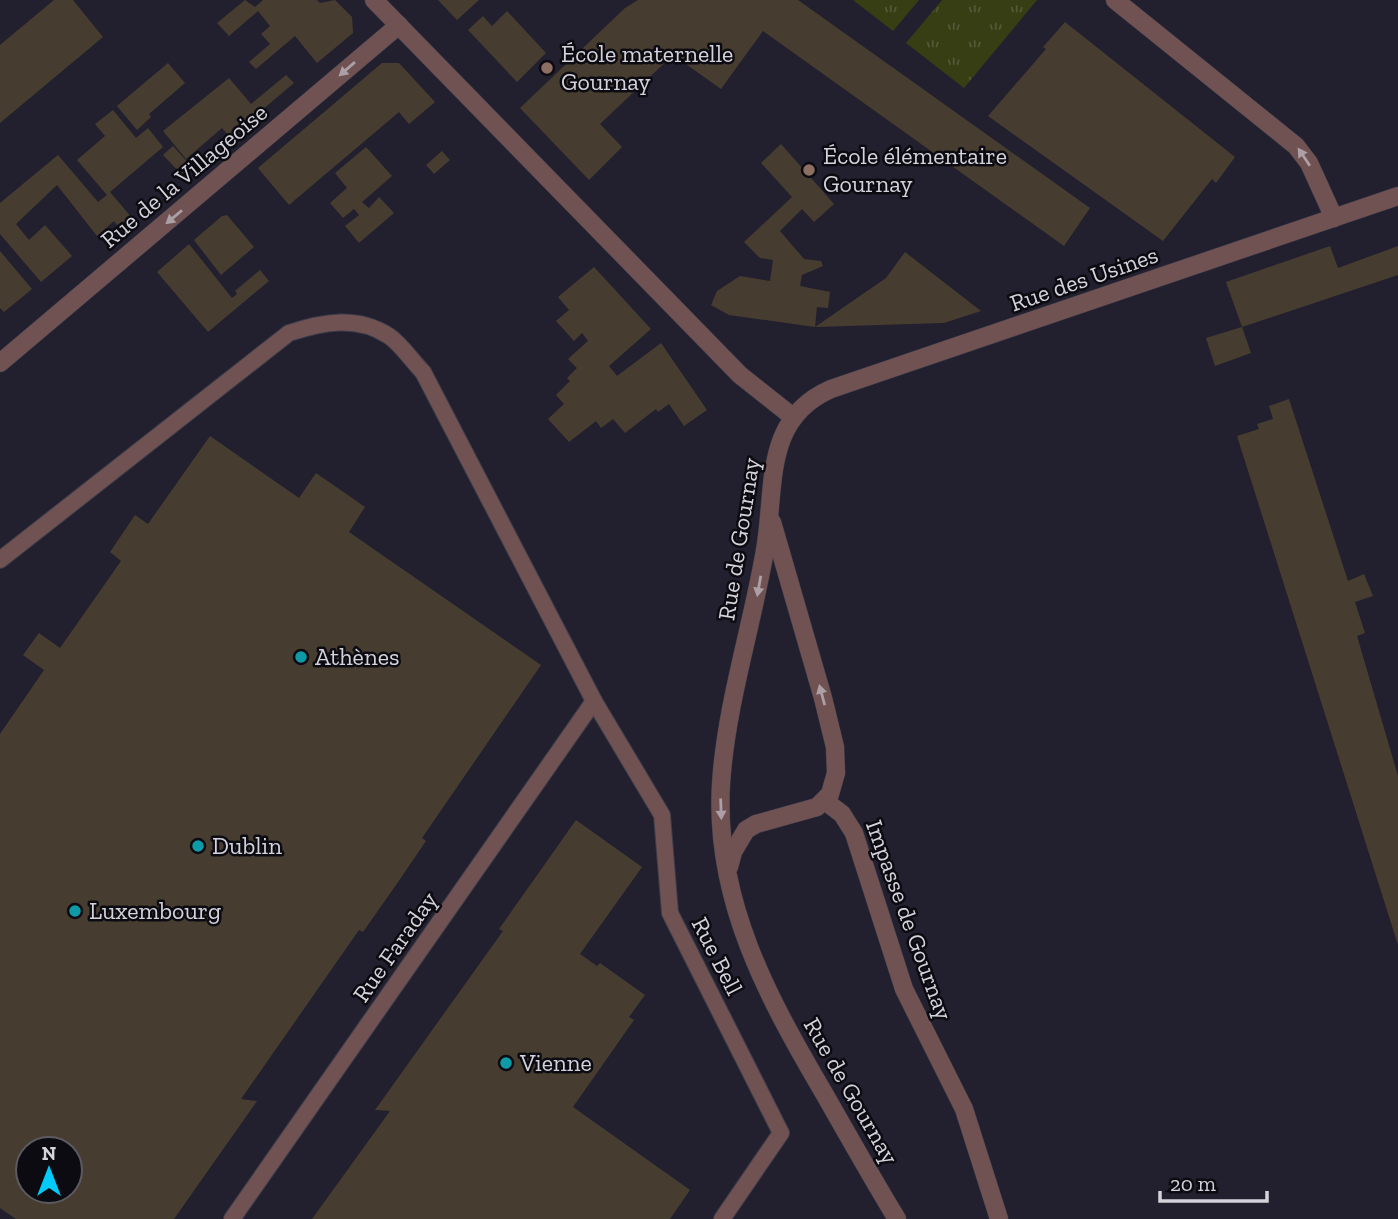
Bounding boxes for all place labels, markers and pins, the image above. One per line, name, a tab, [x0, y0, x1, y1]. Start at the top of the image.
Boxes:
place label: École maternelle Gournay	[561, 39, 733, 96]
marker: École maternelle Gournay	[539, 60, 555, 76]
place label: École élémentaire Gournay	[823, 141, 1007, 198]
marker: École élémentaire Gournay	[801, 162, 817, 178]
place label: Athènes	[315, 642, 399, 671]
marker: Athènes	[293, 649, 309, 665]
place label: Dublin	[212, 831, 282, 860]
marker: Dublin	[190, 838, 206, 854]
place label: Luxembourg	[89, 896, 221, 925]
marker: Luxembourg	[67, 903, 83, 919]
place label: Vienne	[519, 1048, 592, 1077]
marker: Vienne	[498, 1055, 514, 1071]

